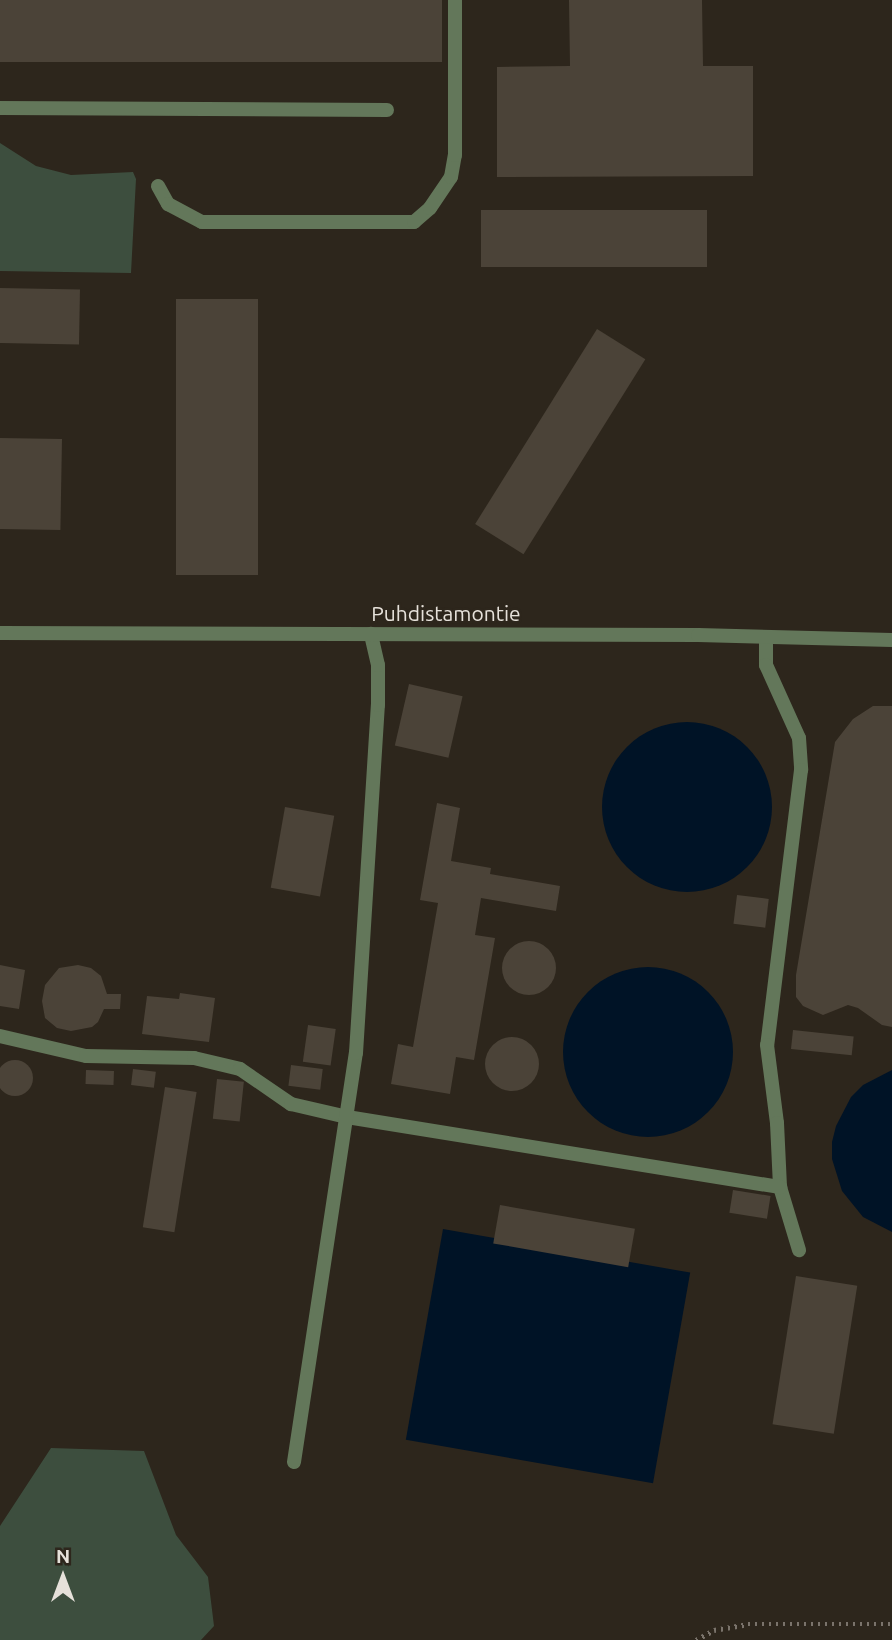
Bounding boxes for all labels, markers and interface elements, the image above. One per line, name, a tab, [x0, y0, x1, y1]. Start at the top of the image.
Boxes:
street label: Puhdistamontie	[371, 600, 521, 626]
north arrow	[28, 1542, 98, 1612]
text: N	[56, 1545, 70, 1567]

